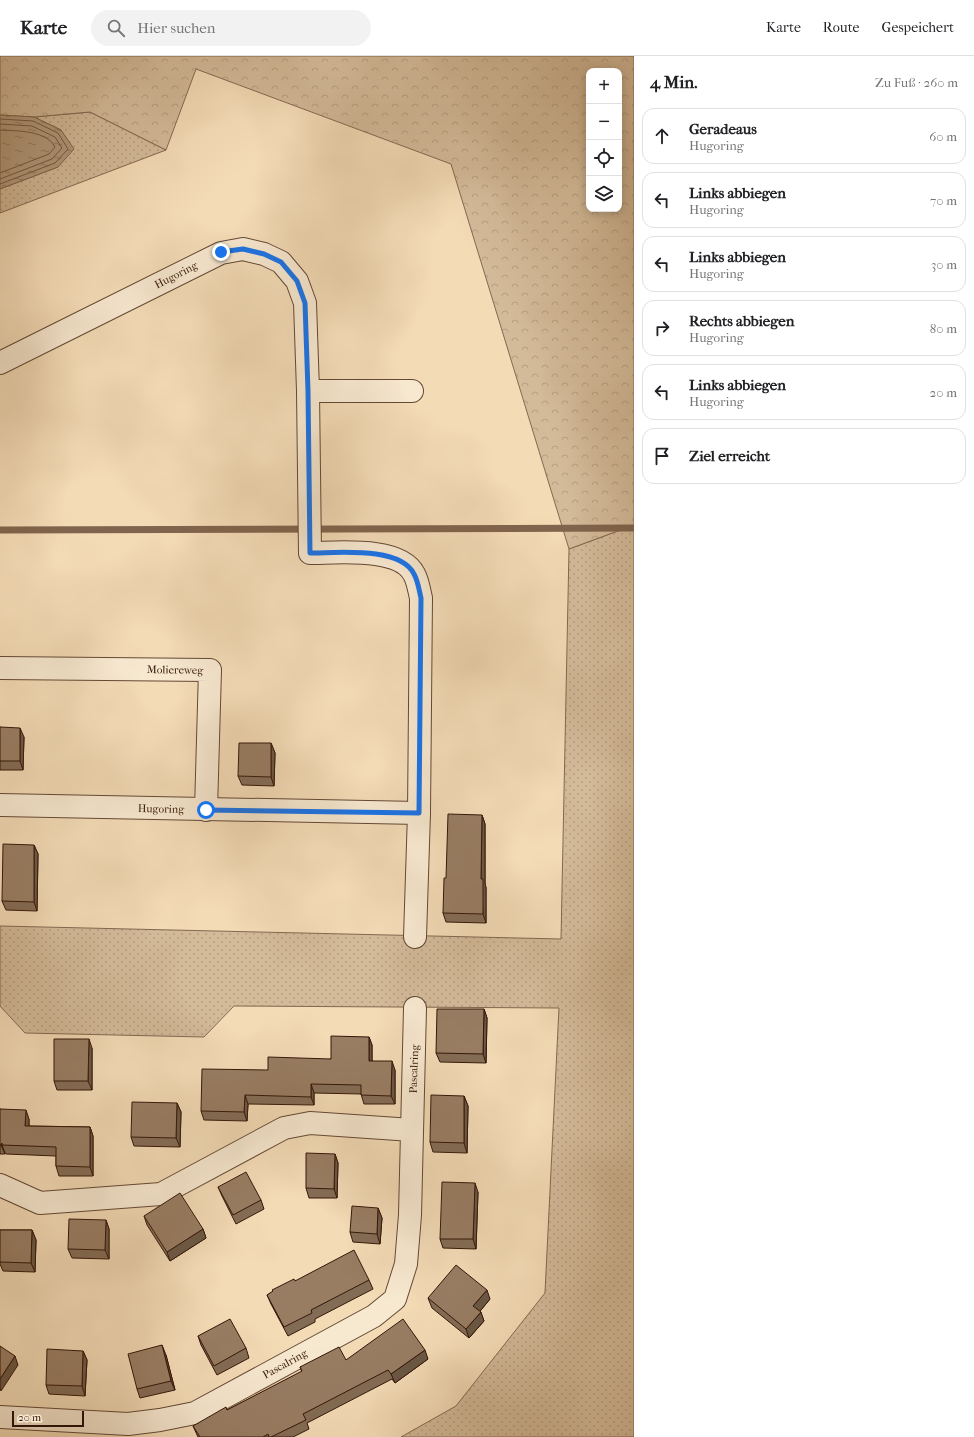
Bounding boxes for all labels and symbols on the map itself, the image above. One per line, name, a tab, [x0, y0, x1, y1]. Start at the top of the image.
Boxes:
route end	[212, 243, 230, 261]
street label: Hugoring	[152, 259, 200, 291]
street label: Moliereweg	[147, 663, 203, 677]
route start	[197, 801, 215, 819]
street label: Hugoring	[138, 802, 184, 816]
street label: Pascalring	[407, 1044, 421, 1094]
street label: Pascalring	[260, 1346, 310, 1382]
scale bar	[12, 1409, 84, 1428]

